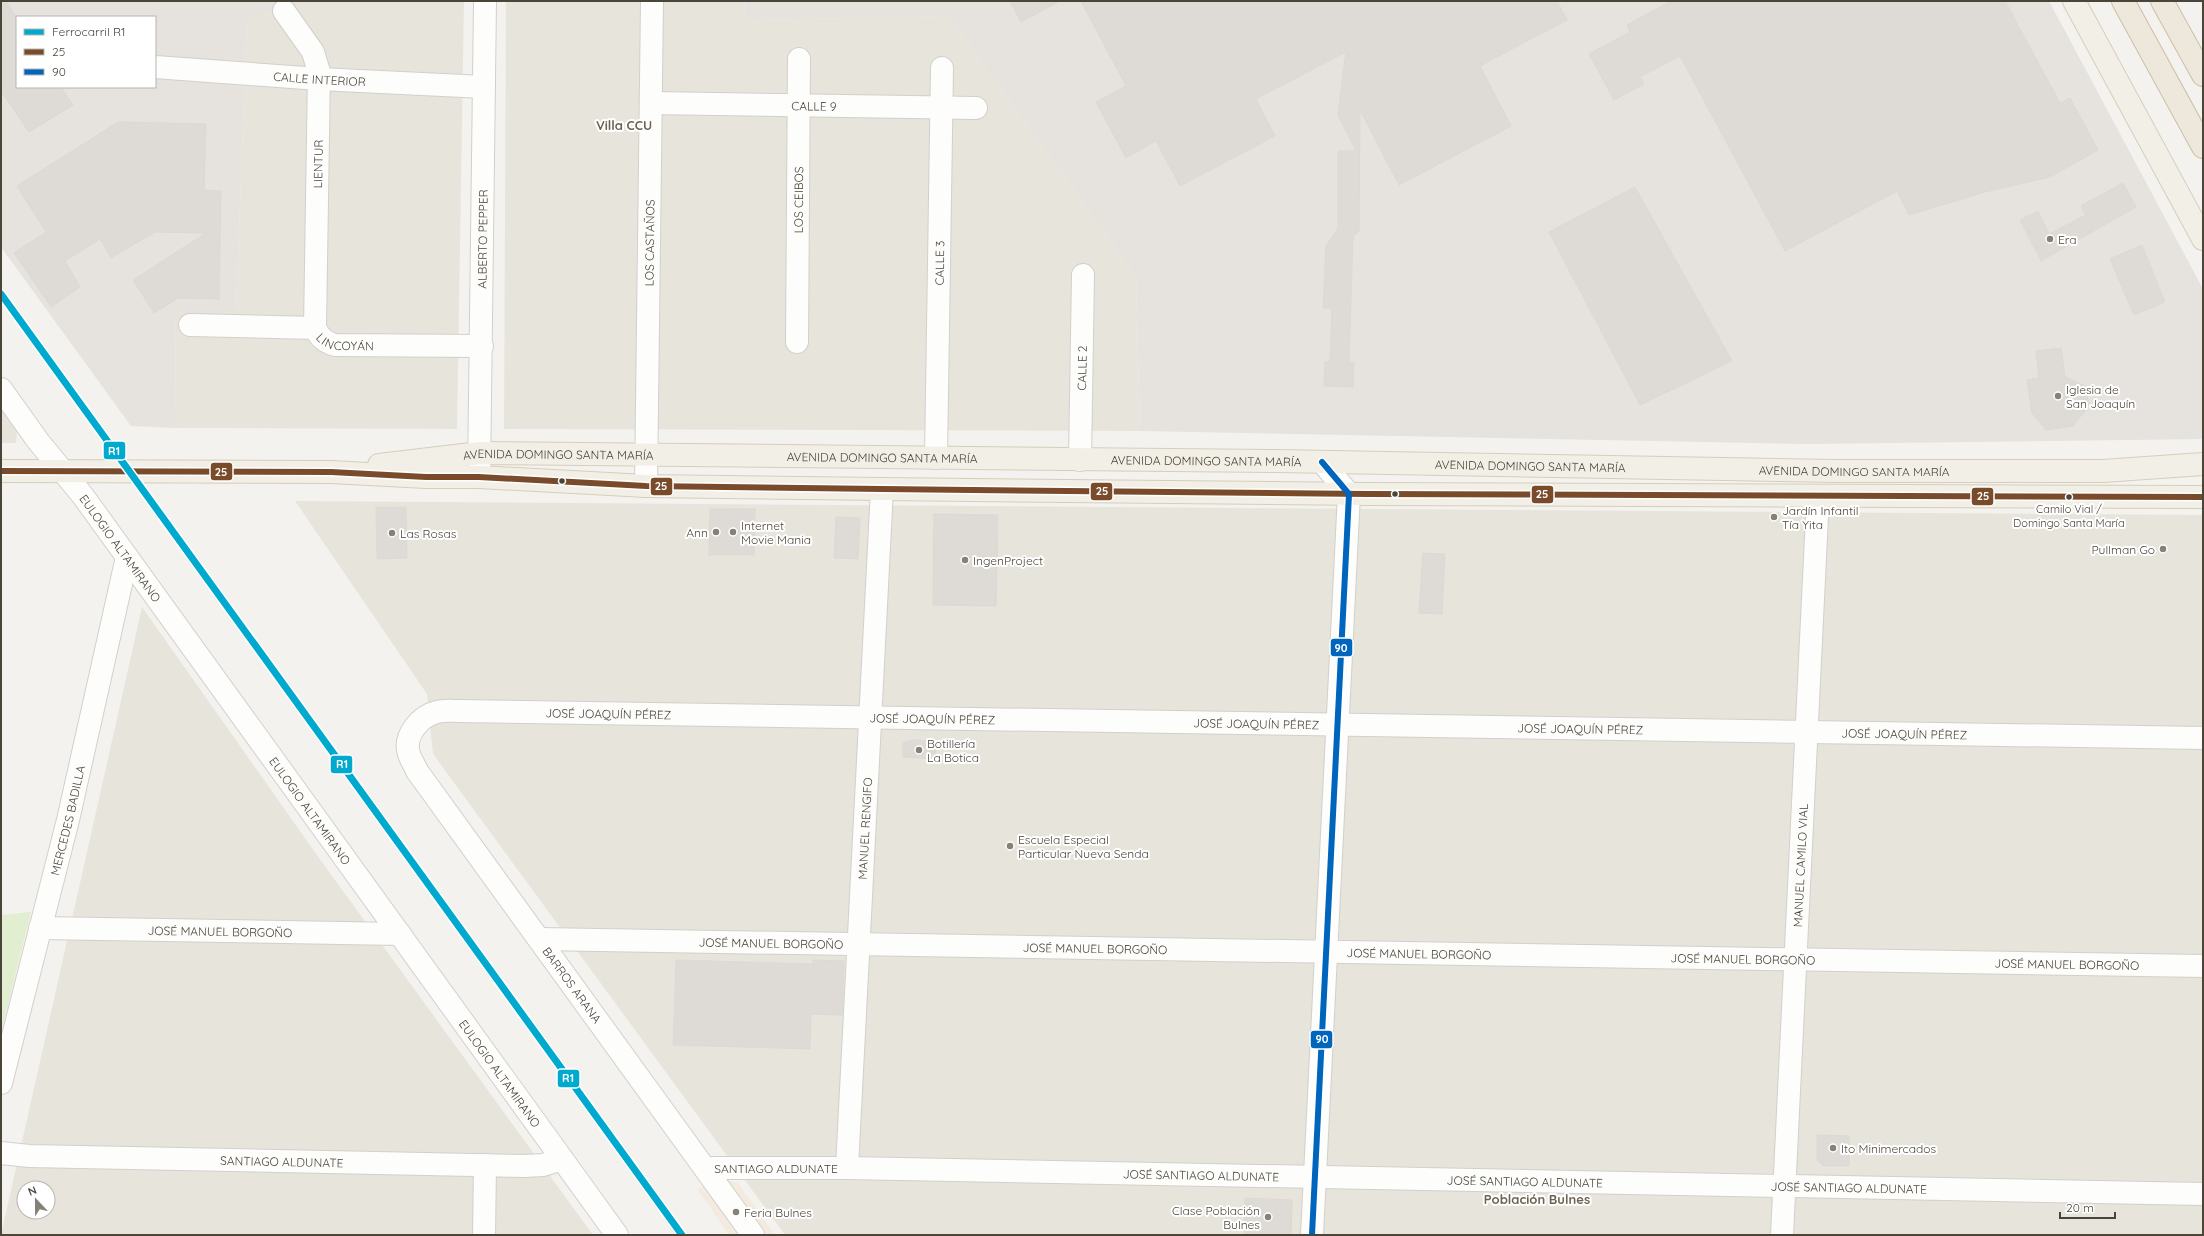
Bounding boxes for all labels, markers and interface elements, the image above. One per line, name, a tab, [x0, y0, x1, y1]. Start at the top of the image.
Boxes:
legend	[16, 16, 156, 88]
text: Ferrocarril R1	[52, 24, 125, 39]
text: 25	[52, 44, 65, 59]
text: 90	[52, 64, 66, 79]
street label: CALLE INTERIOR	[273, 68, 366, 89]
street label: CALLE 9	[791, 98, 837, 113]
district label: Villa CCU	[596, 117, 652, 133]
street label: LIENTUR	[310, 139, 326, 189]
street label: LOS CEIBOS	[790, 166, 806, 234]
street label: ALBERTO PEPPER	[474, 189, 490, 289]
street label: LOS CASTAÑOS	[641, 199, 657, 287]
place label: Era	[2058, 232, 2077, 247]
marker: Era	[2045, 234, 2055, 244]
street label: CALLE 3	[931, 241, 947, 286]
street label: LINCOYÁN	[313, 330, 374, 353]
street label: CALLE 2	[1074, 345, 1089, 391]
place label: Iglesia de San Joaquín	[2066, 382, 2135, 411]
marker: Iglesia de San Joaquín	[2053, 391, 2063, 401]
line badge: R1	[103, 441, 126, 460]
text: R1	[108, 444, 120, 458]
street label: AVENIDA DOMINGO SANTA MARÍA	[462, 445, 654, 462]
street label: AVENIDA DOMINGO SANTA MARÍA	[787, 449, 978, 465]
street label: AVENIDA DOMINGO SANTA MARÍA	[1111, 452, 1302, 469]
street label: AVENIDA DOMINGO SANTA MARÍA	[1435, 456, 1626, 475]
line badge: 25	[210, 462, 233, 481]
street label: AVENIDA DOMINGO SANTA MARÍA	[1759, 462, 1950, 479]
text: 25	[215, 465, 227, 479]
unlabelled marker	[557, 476, 567, 486]
line badge: 25	[650, 477, 673, 496]
text: 25	[655, 479, 667, 493]
line badge: 25	[1090, 482, 1113, 501]
text: 25	[1096, 484, 1108, 498]
line badge: 25	[1531, 485, 1554, 504]
text: 25	[1536, 487, 1548, 501]
line badge: 25	[1971, 487, 1994, 506]
unlabelled marker	[1390, 489, 1400, 499]
text: 25	[1977, 489, 1989, 503]
street label: EULOGIO ALTAMIRANO	[77, 491, 164, 605]
marker: Camilo Vial / Domingo Santa María	[2064, 492, 2074, 502]
place label: Camilo Vial / Domingo Santa María	[2013, 502, 2125, 530]
place label: Jardín Infantil Tía Yita	[1782, 503, 1858, 532]
marker: Jardín Infantil Tía Yita	[1769, 512, 1779, 522]
place label: Internet Movie Mania	[741, 518, 811, 547]
place label: Ann	[686, 525, 708, 540]
place label: Las Rosas	[400, 526, 457, 541]
marker: Ann	[711, 527, 721, 537]
marker: Internet Movie Mania	[728, 527, 738, 537]
marker: Las Rosas	[387, 528, 397, 538]
place label: Pullman Go	[2092, 542, 2155, 557]
marker: Pullman Go	[2158, 544, 2168, 554]
place label: IngenProject	[973, 553, 1043, 568]
marker: IngenProject	[960, 555, 970, 565]
line badge: 90	[1330, 638, 1353, 657]
text: 90	[1334, 641, 1348, 655]
street label: JOSÉ JOAQUÍN PÉREZ	[545, 705, 672, 722]
street label: JOSÉ JOAQUÍN PÉREZ	[869, 710, 996, 727]
street label: JOSÉ JOAQUÍN PÉREZ	[1193, 715, 1320, 732]
street label: JOSÉ JOAQUÍN PÉREZ	[1517, 720, 1644, 737]
street label: JOSÉ JOAQUÍN PÉREZ	[1841, 725, 1968, 742]
place label: Botillería La Botica	[927, 736, 979, 765]
marker: Botillería La Botica	[914, 745, 924, 755]
street label: EULOGIO ALTAMIRANO	[266, 754, 354, 867]
line badge: R1	[330, 755, 353, 774]
text: R1	[336, 757, 348, 771]
street label: MERCEDES BADILLA	[47, 764, 88, 877]
street label: MANUEL RENGIFO	[854, 777, 875, 880]
street label: MANUEL CAMILO VIAL	[1789, 803, 1811, 928]
place label: Escuela Especial Particular Nueva Senda	[1018, 832, 1149, 861]
marker: Escuela Especial Particular Nueva Senda	[1005, 841, 1015, 851]
street label: JOSÉ MANUEL BORGOÑO	[147, 922, 293, 940]
street label: JOSÉ MANUEL BORGOÑO	[698, 934, 844, 951]
street label: JOSÉ MANUEL BORGOÑO	[1022, 939, 1167, 957]
street label: BARROS ARANA	[539, 944, 605, 1026]
street label: JOSÉ MANUEL BORGOÑO	[1346, 945, 1491, 962]
street label: JOSÉ MANUEL BORGOÑO	[1670, 950, 1815, 967]
street label: JOSÉ MANUEL BORGOÑO	[1994, 955, 2139, 972]
street label: EULOGIO ALTAMIRANO	[456, 1016, 544, 1130]
line badge: 90	[1310, 1030, 1333, 1049]
text: 90	[1315, 1032, 1329, 1046]
line badge: R1	[557, 1069, 580, 1088]
text: R1	[562, 1071, 574, 1085]
place label: Ito Minimercados	[1841, 1141, 1937, 1156]
marker: Ito Minimercados	[1828, 1143, 1838, 1153]
street label: SANTIAGO ALDUNATE	[220, 1152, 344, 1170]
street label: SANTIAGO ALDUNATE	[714, 1161, 838, 1176]
street label: JOSÉ SANTIAGO ALDUNATE	[1123, 1166, 1279, 1184]
street label: JOSÉ SANTIAGO ALDUNATE	[1447, 1172, 1603, 1190]
street label: JOSÉ SANTIAGO ALDUNATE	[1770, 1178, 1927, 1196]
north arrow	[16, 1180, 56, 1220]
text: N	[26, 1183, 39, 1199]
district label: Población Bulnes	[1484, 1191, 1590, 1207]
scale bar	[2060, 1194, 2115, 1220]
text: 20 m	[2066, 1200, 2094, 1215]
place label: Clase Población Bulnes	[1172, 1203, 1260, 1232]
place label: Feria Bulnes	[744, 1205, 812, 1220]
marker: Feria Bulnes	[731, 1207, 741, 1217]
marker: Clase Población Bulnes	[1263, 1212, 1273, 1222]

